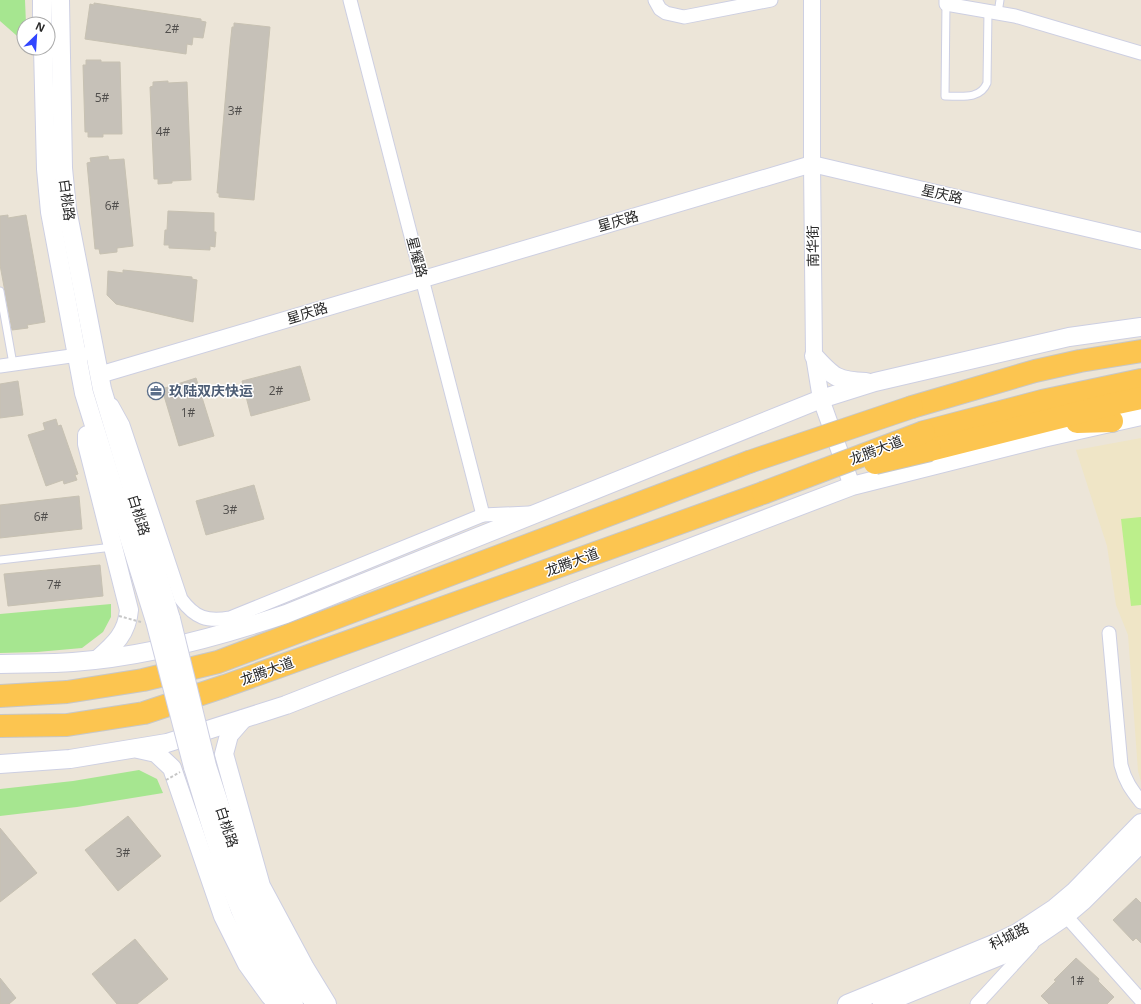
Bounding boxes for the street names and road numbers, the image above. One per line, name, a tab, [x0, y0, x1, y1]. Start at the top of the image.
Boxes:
street label: 白桃路	[56, 178, 79, 222]
street label: 星庆路	[920, 180, 965, 207]
street label: 星庆路	[595, 206, 641, 235]
street label: 南华街	[803, 225, 822, 267]
street label: 星耀路	[403, 234, 432, 280]
street label: 星庆路	[284, 297, 330, 328]
street label: 龙腾大道	[846, 431, 905, 468]
street label: 白桃路	[124, 492, 155, 538]
street label: 龙腾大道	[542, 543, 601, 580]
street label: 龙腾大道	[237, 652, 296, 689]
street label: 白桃路	[212, 804, 243, 850]
street label: 科城路	[986, 918, 1032, 954]

